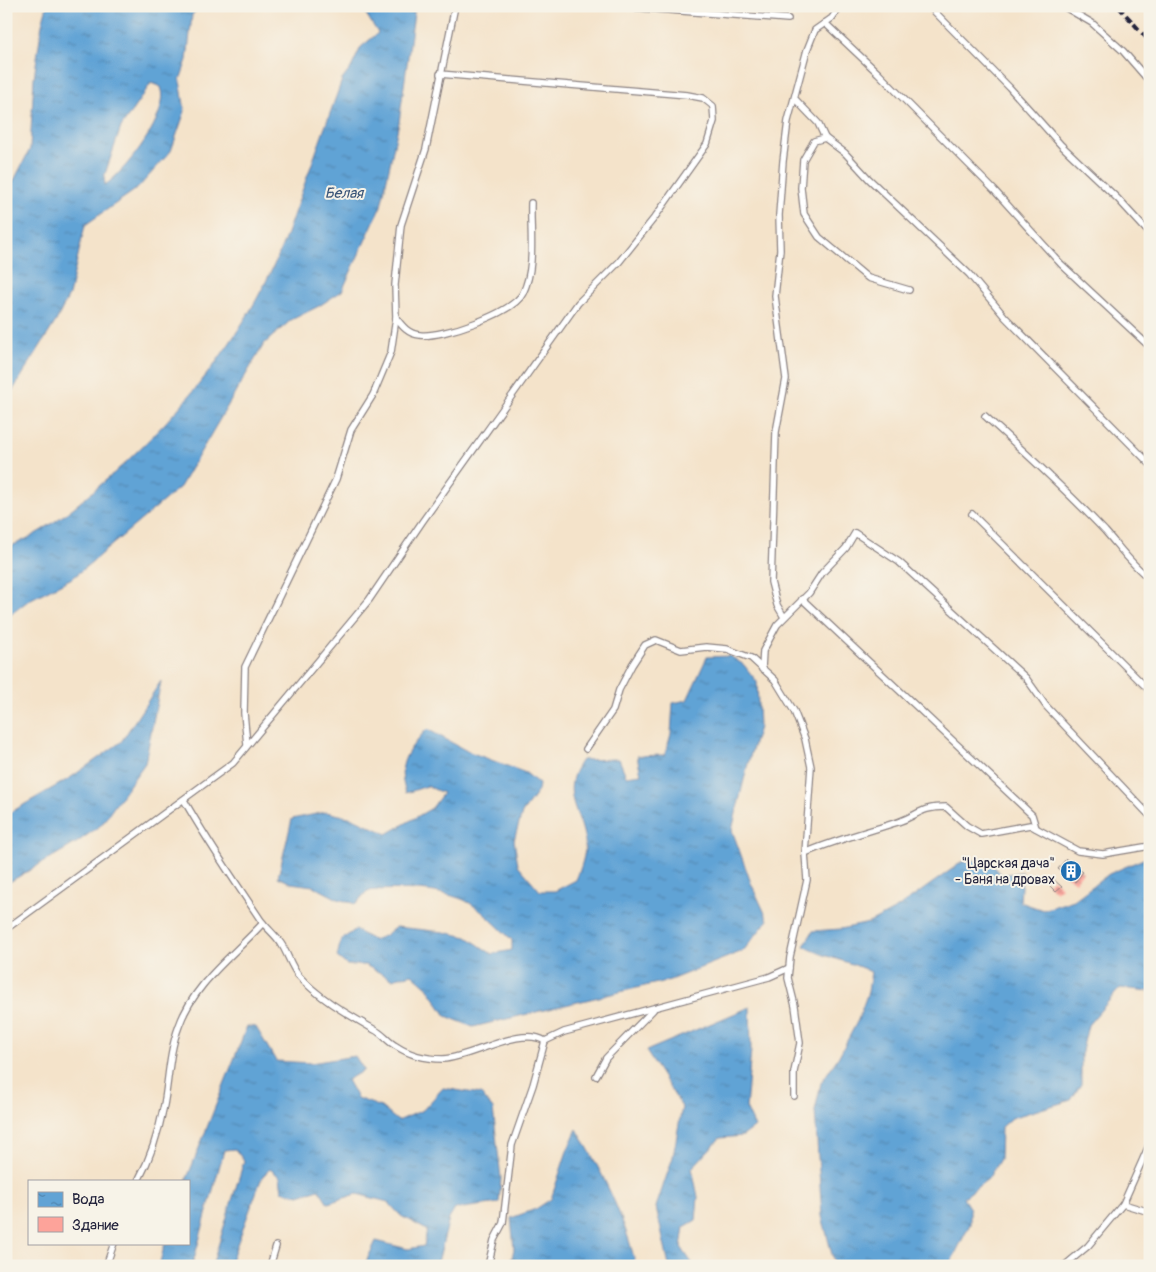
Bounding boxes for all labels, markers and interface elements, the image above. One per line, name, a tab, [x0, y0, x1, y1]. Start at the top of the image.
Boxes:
water label: Белая	[325, 184, 365, 203]
place label: "Царская дача" - Баня на дровах	[955, 855, 1055, 888]
building icon: "Царская дача" - Баня на дровах	[1059, 859, 1083, 883]
legend	[28, 1180, 190, 1244]
text: Вода	[72, 1190, 105, 1209]
text: Здание	[72, 1216, 119, 1235]

